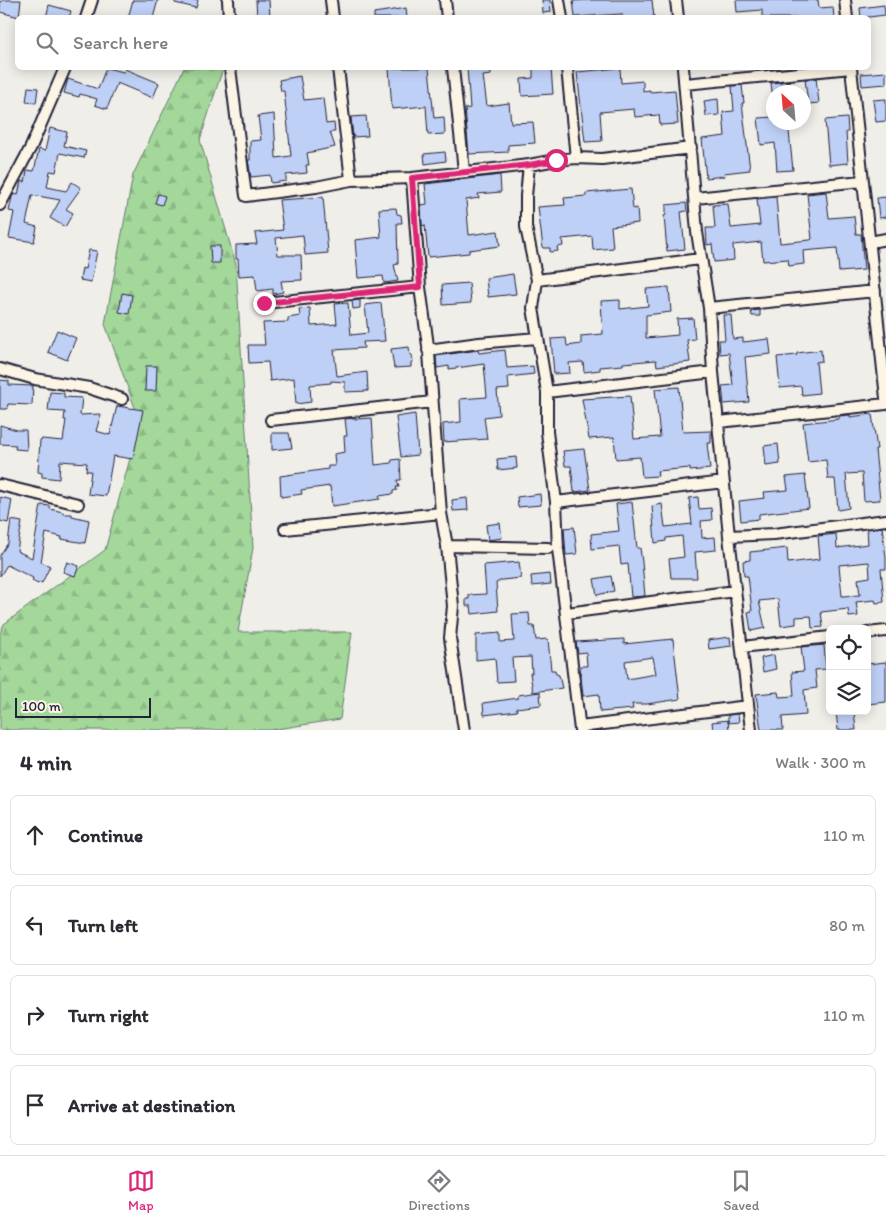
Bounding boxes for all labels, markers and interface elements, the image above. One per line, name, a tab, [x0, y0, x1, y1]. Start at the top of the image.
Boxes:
search box	[15, 15, 871, 70]
icon: search	[33, 29, 61, 57]
text: Search here	[73, 31, 168, 54]
north arrow	[766, 85, 811, 130]
route start	[545, 149, 568, 172]
route end	[253, 292, 276, 315]
map controls	[826, 625, 871, 715]
button: locate	[826, 625, 871, 670]
button: layers	[826, 670, 871, 715]
scale bar	[15, 695, 151, 718]
text: 100 m	[22, 698, 61, 715]
text: 4 min	[20, 750, 72, 775]
text: Walk · 300 m	[775, 753, 866, 772]
icon: ahead	[21, 821, 49, 849]
text: Continue	[68, 824, 143, 847]
text: 110 m	[823, 826, 865, 845]
icon: left	[21, 911, 49, 939]
text: Turn left	[68, 914, 138, 937]
text: 80 m	[829, 916, 865, 935]
icon: right	[21, 1001, 49, 1029]
text: Turn right	[68, 1004, 149, 1027]
text: 110 m	[823, 1006, 865, 1025]
icon: arrive	[21, 1091, 49, 1119]
text: Arrive at destination	[68, 1094, 235, 1117]
tab: Map	[127, 1167, 155, 1214]
tab: Directions	[408, 1167, 470, 1214]
tab: Saved	[723, 1167, 759, 1214]

